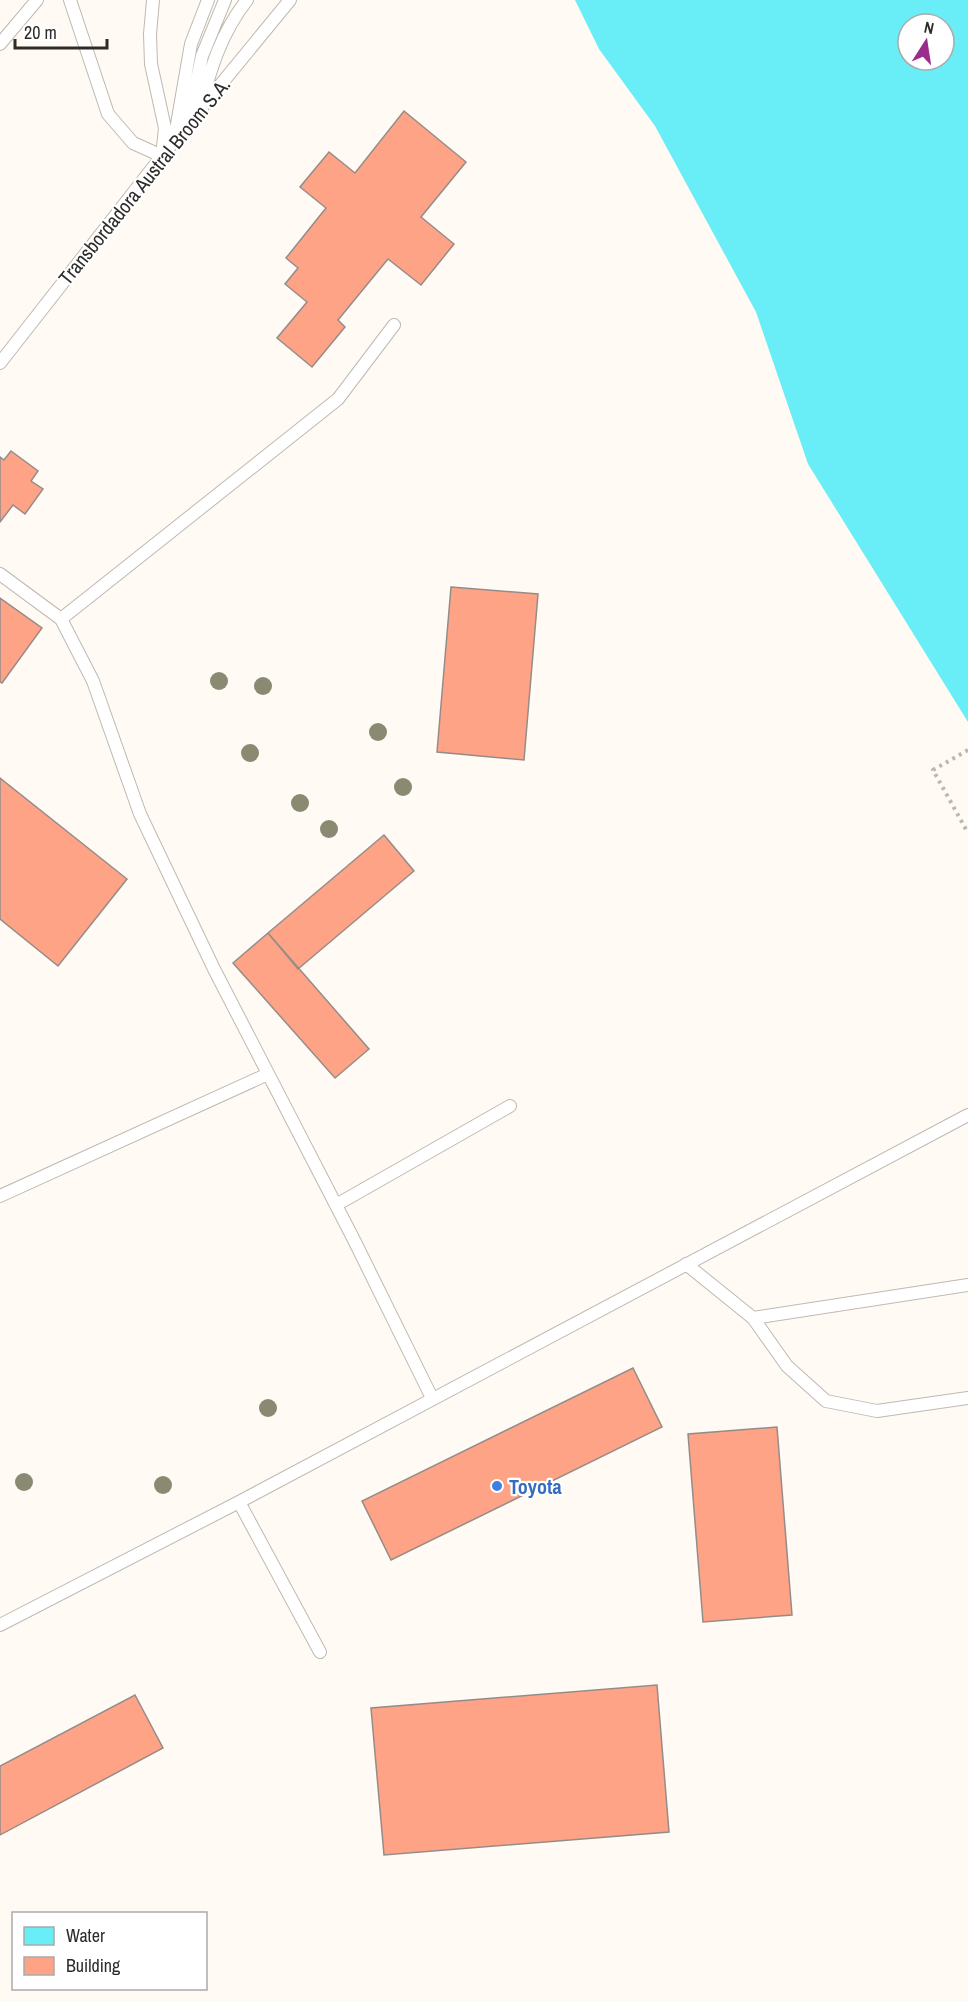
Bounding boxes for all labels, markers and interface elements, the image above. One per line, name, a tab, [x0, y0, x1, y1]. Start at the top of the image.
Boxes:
scale bar	[15, 12, 106, 50]
north arrow	[896, 12, 956, 72]
text: N	[922, 16, 936, 39]
text: 20 m	[24, 20, 57, 45]
street label: Transbordadora Austral Broom S.A.	[52, 72, 236, 290]
place label: Toyota	[509, 1473, 562, 1500]
marker: Toyota	[490, 1479, 504, 1493]
legend	[12, 1912, 207, 1990]
text: Water	[66, 1923, 105, 1948]
text: Building	[66, 1953, 121, 1978]

